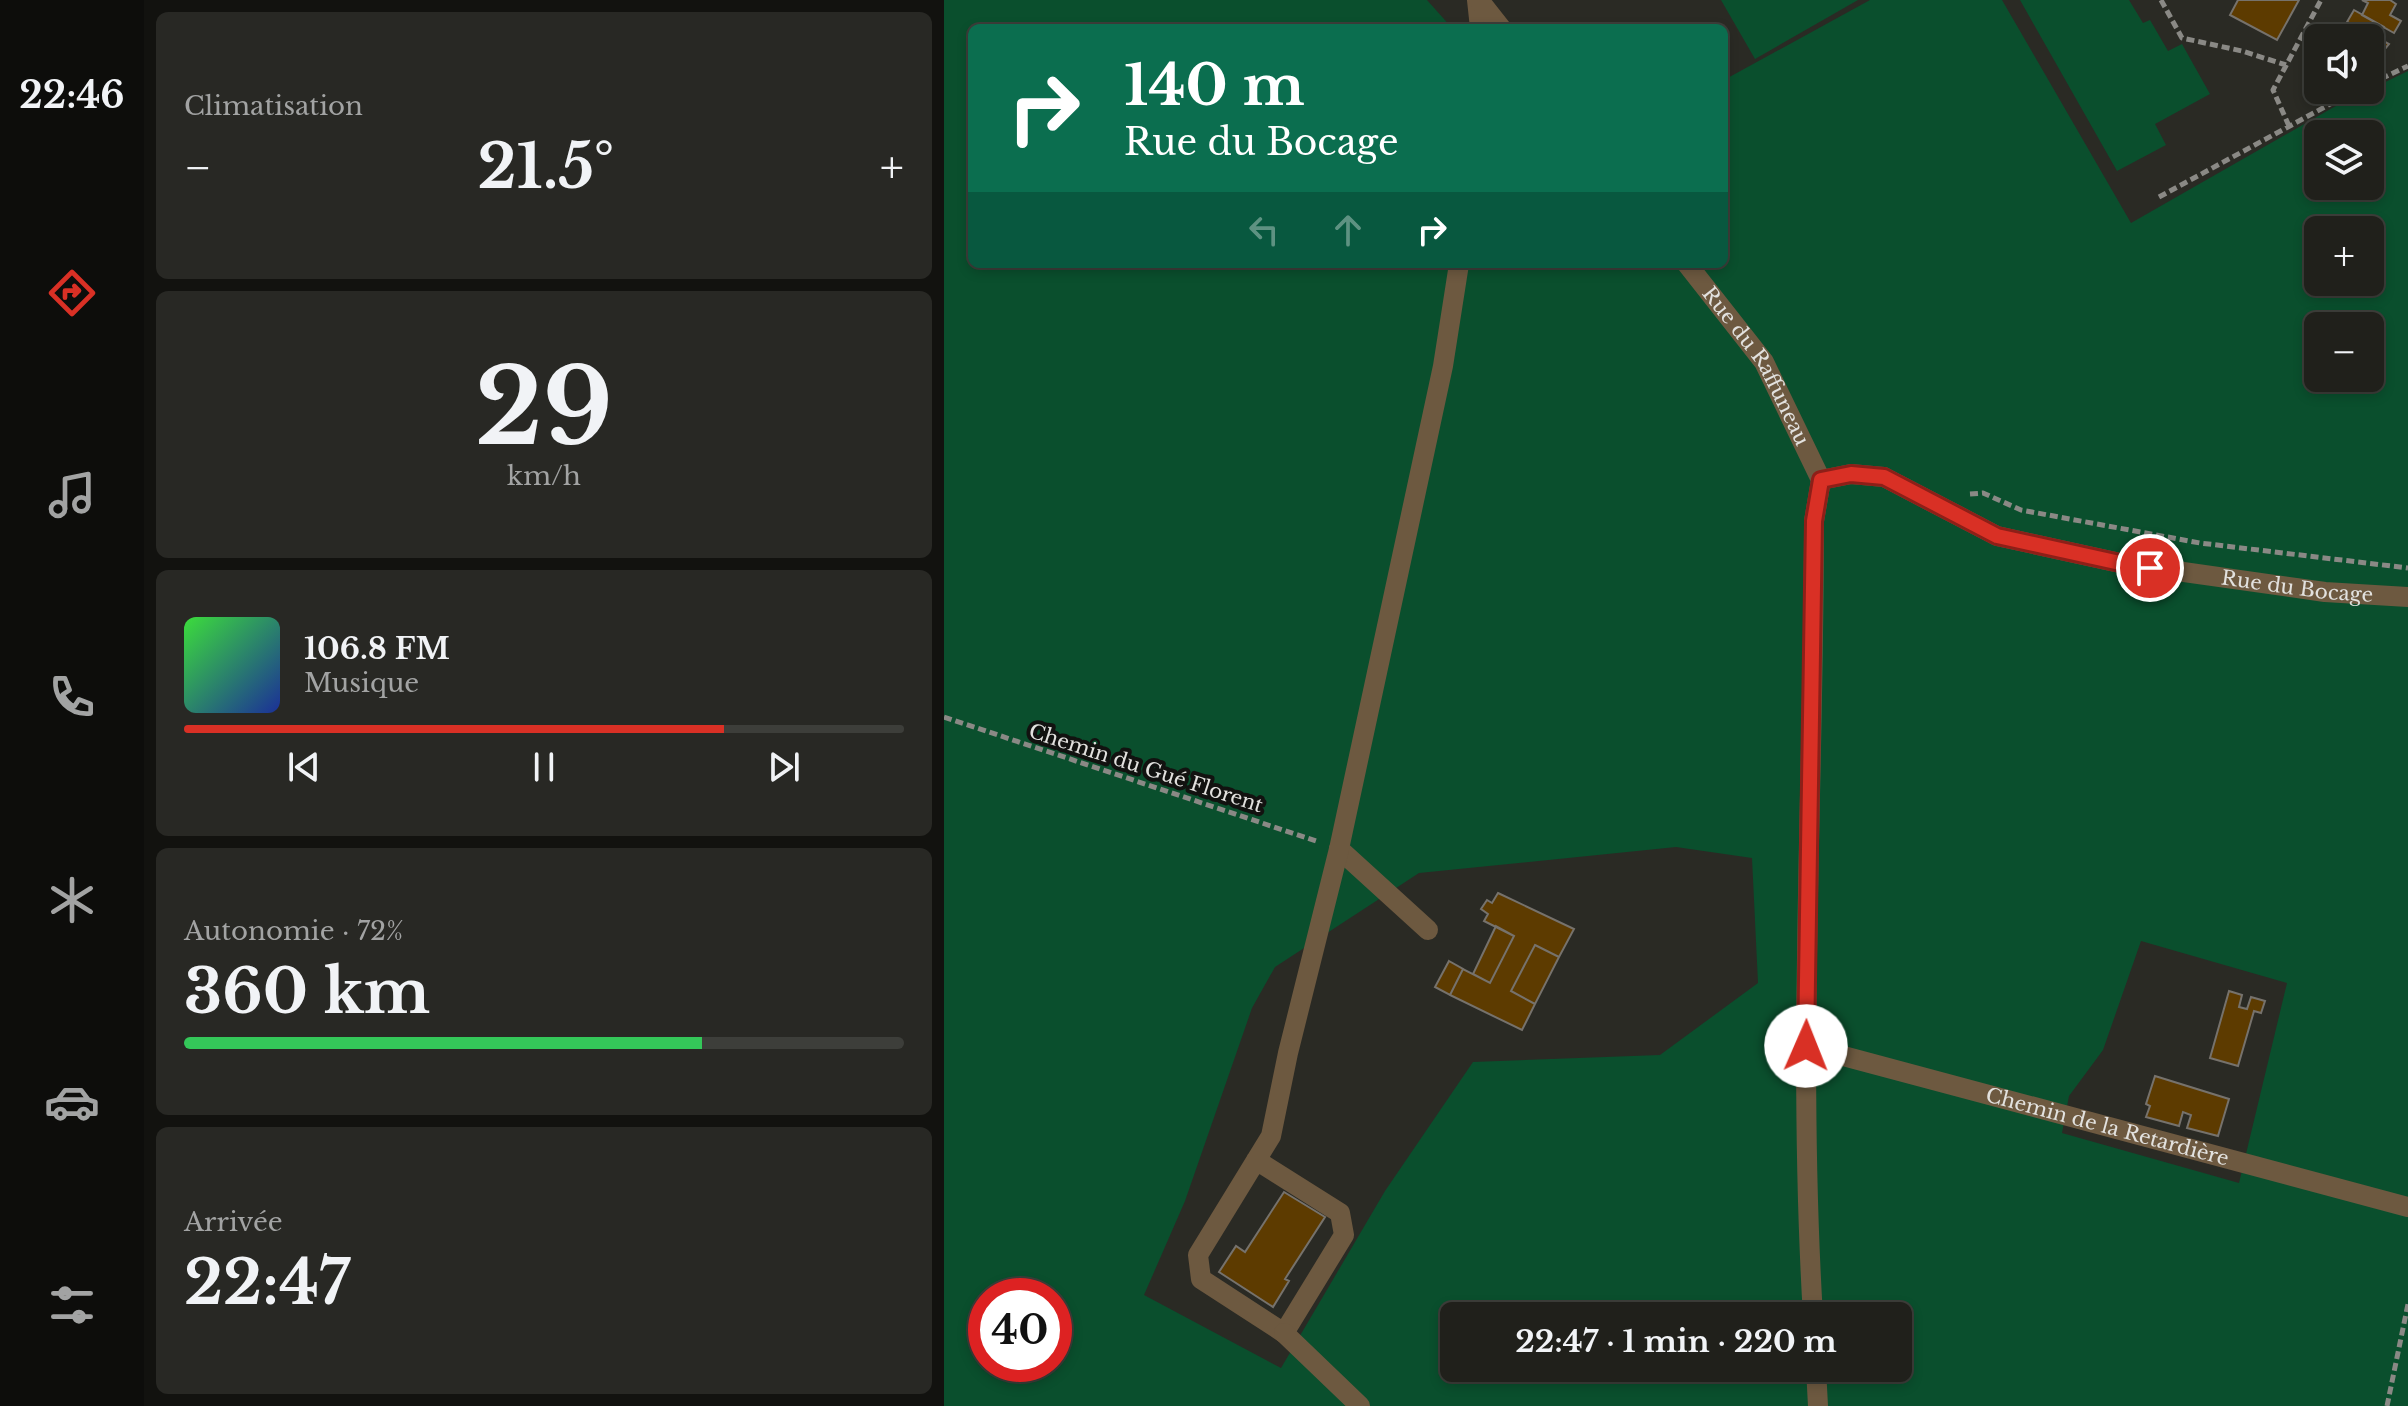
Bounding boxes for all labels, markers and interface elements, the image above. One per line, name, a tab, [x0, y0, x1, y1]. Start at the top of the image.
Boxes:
map controls	[2304, 24, 2384, 392]
button: sound	[2304, 24, 2384, 104]
text: 140 m	[1124, 51, 1305, 120]
icon: right	[992, 56, 1096, 160]
text: 22:46	[19, 73, 125, 118]
text: Climatisation	[184, 90, 363, 122]
text: Rue du Bocage	[1124, 120, 1399, 165]
button: layers	[2304, 120, 2384, 200]
text: 21.5°	[478, 130, 614, 204]
text: −	[184, 140, 212, 195]
text: +	[880, 140, 904, 195]
icon: left	[1242, 208, 1286, 252]
icon: ahead	[1326, 208, 1370, 252]
icon: right	[1410, 208, 1454, 252]
button: +	[2304, 216, 2384, 296]
icon: directions	[44, 265, 100, 321]
street label: Rue du Raffuneau	[1697, 282, 1814, 449]
button: −	[2304, 312, 2384, 392]
text: 29	[475, 343, 613, 472]
text: km/h	[507, 460, 581, 492]
icon: music	[44, 467, 100, 523]
pin	[2116, 534, 2184, 602]
icon: arrive	[2128, 546, 2172, 590]
street label: Rue du Bocage	[2220, 565, 2374, 607]
text: 106.8 FM	[304, 630, 450, 667]
text: Musique	[304, 667, 419, 699]
icon: phone	[44, 669, 100, 725]
street label: Chemin du Gué Florent	[1026, 719, 1267, 817]
icon: previous	[282, 745, 326, 789]
icon: pause	[522, 745, 566, 789]
icon: next	[762, 745, 806, 789]
icon: climate	[44, 872, 100, 928]
text: Autonomie · 72%	[184, 915, 403, 947]
text: 360 km	[184, 955, 430, 1029]
position arrow	[1764, 1004, 1848, 1088]
icon: car	[44, 1074, 100, 1130]
street label: Chemin de la Retardière	[1983, 1083, 2232, 1171]
text: Arrivée	[184, 1206, 283, 1238]
text: 22:47	[184, 1246, 350, 1320]
icon: filters	[44, 1277, 100, 1333]
speed limit sign: 40	[968, 1278, 1072, 1382]
text: 22:47 · 1 min · 220 m	[1515, 1323, 1837, 1360]

